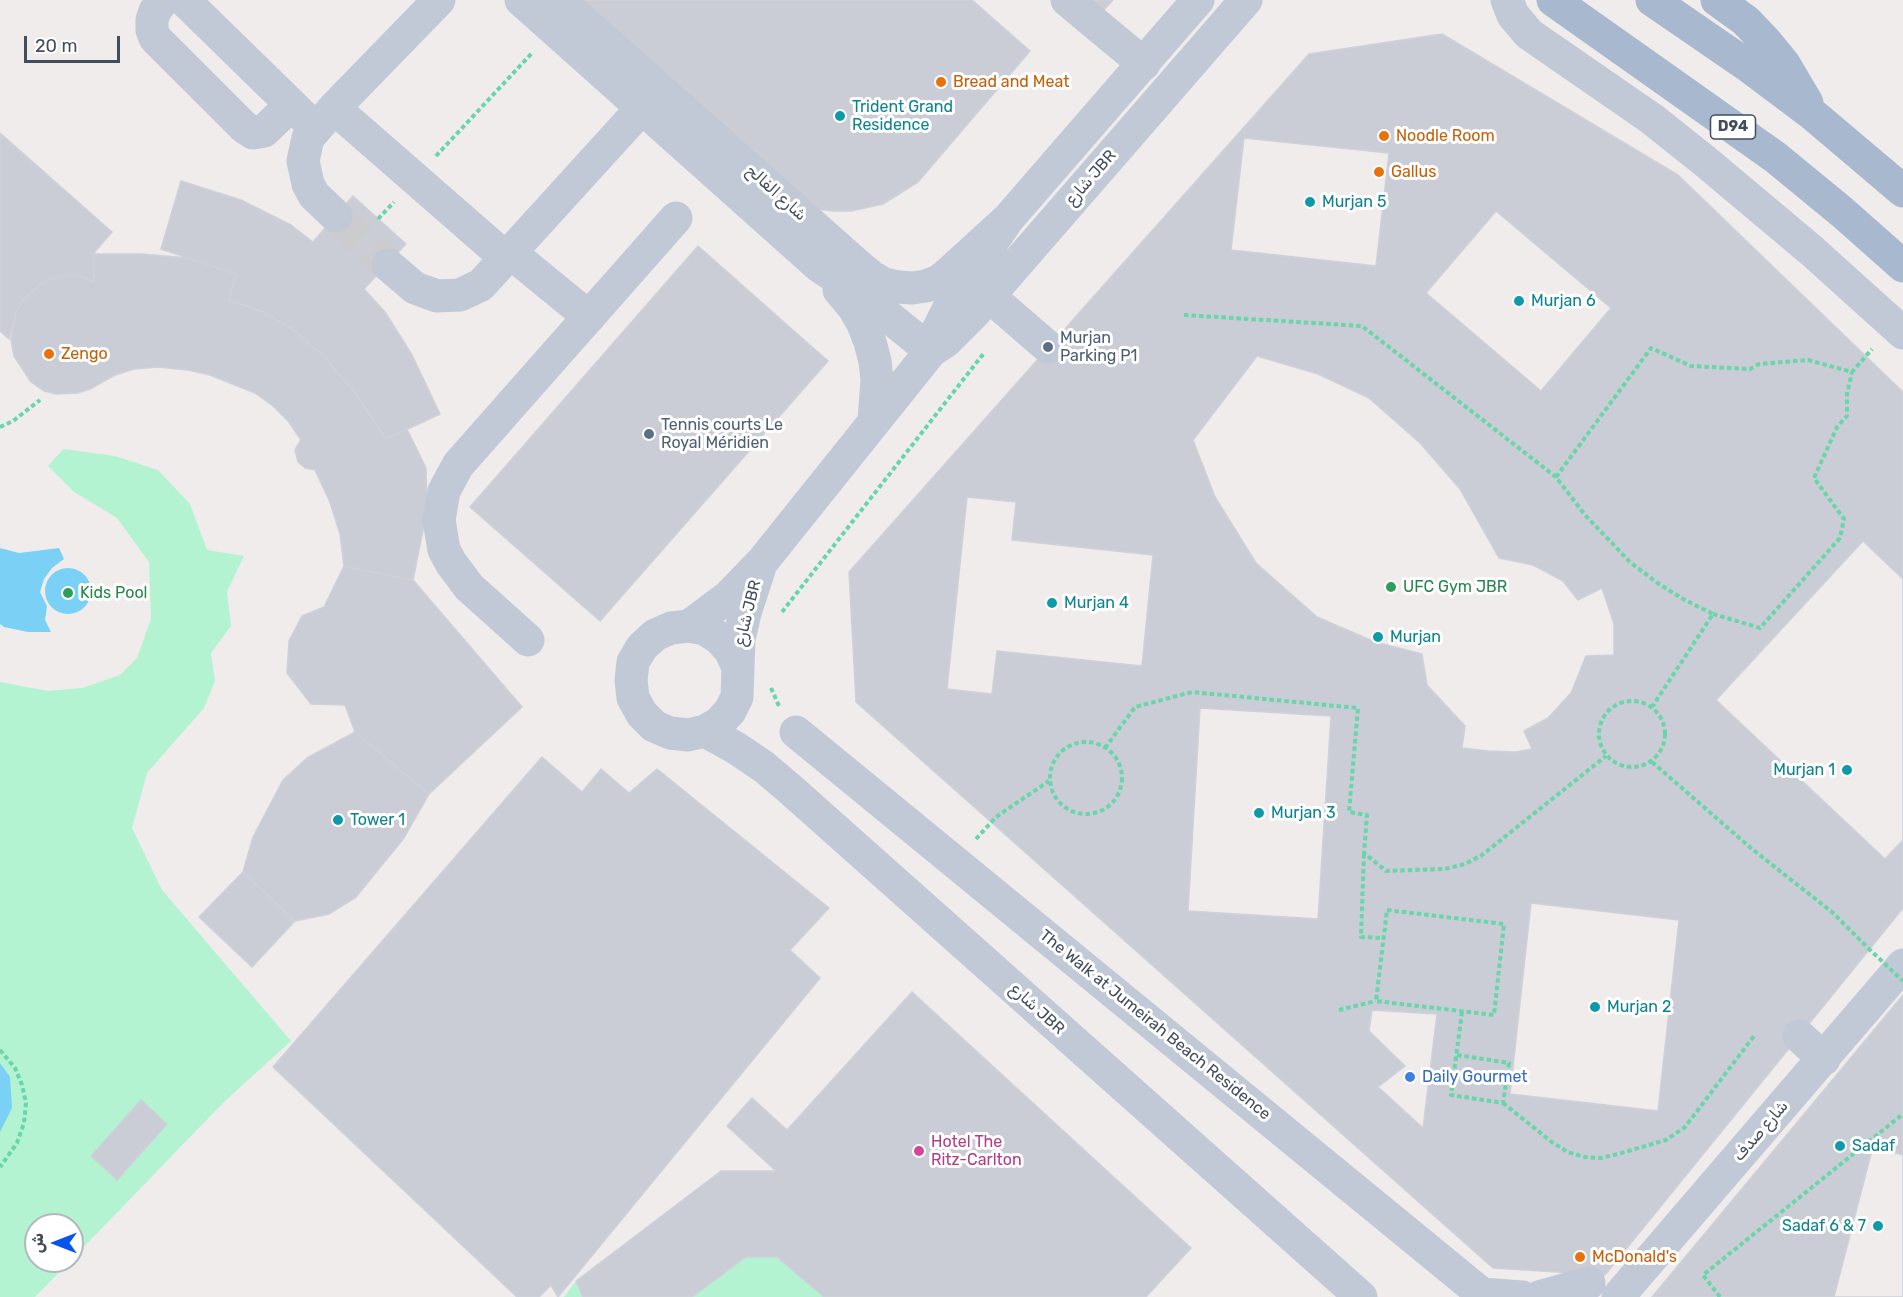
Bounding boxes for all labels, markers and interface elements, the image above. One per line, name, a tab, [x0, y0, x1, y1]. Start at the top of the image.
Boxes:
scale bar	[27, 24, 123, 62]
text: 20 m	[35, 35, 77, 57]
place label: Bread and Meat	[953, 72, 1069, 92]
marker: Bread and Meat	[934, 75, 948, 89]
place label: Trident Grand Residence	[852, 97, 953, 135]
marker: Trident Grand Residence	[833, 109, 847, 123]
road number: D94	[1710, 115, 1756, 139]
place label: Noodle Room	[1396, 126, 1495, 146]
marker: Noodle Room	[1377, 129, 1391, 143]
street label: شارع JBR	[1062, 146, 1120, 210]
street label: شارع الفالح	[742, 161, 810, 225]
place label: Gallus	[1391, 162, 1436, 182]
marker: Gallus	[1372, 165, 1386, 179]
place label: Murjan 5	[1322, 192, 1386, 212]
marker: Murjan 5	[1303, 195, 1317, 209]
place label: Murjan 6	[1531, 291, 1596, 311]
marker: Murjan 6	[1512, 294, 1526, 308]
place label: Murjan Parking P1	[1060, 328, 1137, 366]
marker: Murjan Parking P1	[1041, 340, 1055, 354]
place label: Zengo	[61, 344, 108, 364]
marker: Zengo	[42, 347, 56, 361]
place label: Tennis courts Le Royal Méridien	[661, 415, 783, 453]
marker: Tennis courts Le Royal Méridien	[642, 427, 656, 441]
place label: UFC Gym JBR	[1403, 577, 1507, 597]
street label: شارع JBR	[731, 578, 765, 648]
marker: UFC Gym JBR	[1384, 580, 1398, 594]
place label: Kids Pool	[80, 583, 148, 603]
marker: Kids Pool	[61, 586, 75, 600]
place label: Murjan 4	[1064, 593, 1129, 613]
marker: Murjan 4	[1045, 596, 1059, 610]
place label: Murjan	[1390, 627, 1441, 647]
marker: Murjan	[1371, 630, 1385, 644]
place label: Murjan 1	[1773, 760, 1835, 780]
marker: Murjan 1	[1840, 763, 1854, 777]
place label: Murjan 3	[1271, 803, 1336, 823]
marker: Murjan 3	[1252, 806, 1266, 820]
place label: Tower 1	[350, 810, 405, 830]
marker: Tower 1	[331, 813, 345, 827]
street label: The Walk at Jumeirah Beach Residence	[1036, 926, 1274, 1124]
street label: شارع JBR	[1006, 979, 1068, 1039]
place label: Murjan 2	[1607, 997, 1671, 1017]
marker: Murjan 2	[1588, 1000, 1602, 1014]
place label: Daily Gourmet	[1422, 1067, 1528, 1087]
marker: Daily Gourmet	[1403, 1070, 1417, 1084]
street label: شارع صدف	[1730, 1097, 1792, 1165]
place label: Hotel The Ritz-Carlton	[931, 1132, 1022, 1170]
place label: Sadaf	[1852, 1136, 1895, 1156]
marker: Sadaf	[1833, 1139, 1847, 1153]
marker: Hotel The Ritz-Carlton	[912, 1144, 926, 1158]
north arrow	[24, 1213, 84, 1273]
place label: Sadaf 6 & 7	[1782, 1216, 1866, 1236]
marker: Sadaf 6 & 7	[1871, 1219, 1885, 1233]
text: ش	[28, 1233, 47, 1253]
place label: McDonald's	[1592, 1247, 1677, 1267]
marker: McDonald's	[1573, 1250, 1587, 1264]

